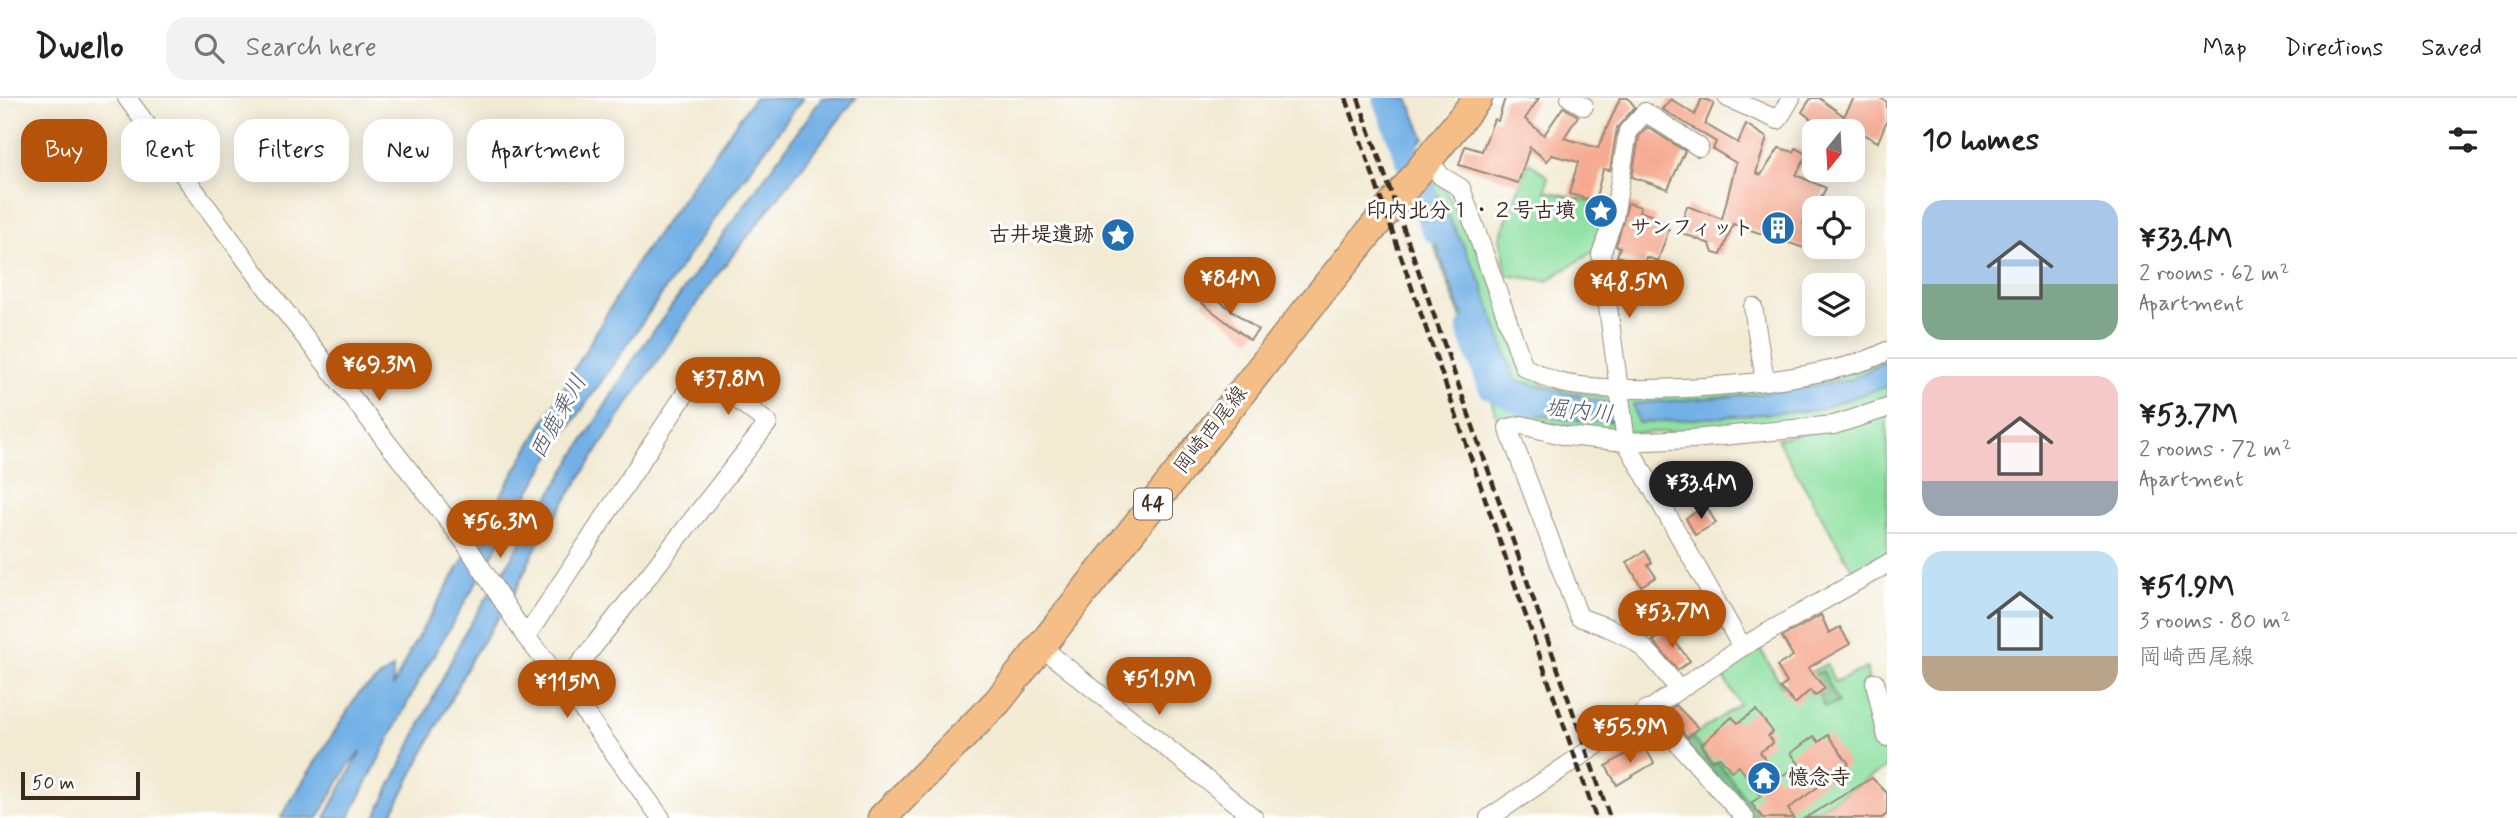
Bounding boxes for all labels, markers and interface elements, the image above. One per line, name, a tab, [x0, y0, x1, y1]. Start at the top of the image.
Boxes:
search box	[166, 17, 656, 80]
text: Dwello	[35, 26, 124, 70]
icon: search	[190, 29, 228, 67]
text: Search here	[246, 31, 377, 65]
text: Map	[2203, 33, 2247, 64]
text: Directions	[2285, 33, 2383, 64]
text: Saved	[2421, 33, 2482, 64]
chip: Buy	[21, 119, 107, 182]
chip: Rent	[121, 119, 220, 182]
chip: Filters	[234, 119, 349, 182]
chip: New	[363, 119, 453, 182]
chip: Apartment	[467, 119, 624, 182]
north arrow	[1802, 119, 1866, 182]
map controls	[1802, 119, 1865, 336]
text: 10 homes	[1922, 121, 2039, 160]
icon: filters	[2444, 121, 2482, 159]
place icon: 印内北分１・２号古墳	[1582, 192, 1620, 230]
button: locate	[1802, 196, 1865, 259]
place label: 印内北分１・２号古墳	[1366, 197, 1576, 225]
building icon: サンフィット	[1759, 209, 1797, 247]
place label: サンフィット	[1630, 214, 1754, 242]
place icon: 古井堤遺跡	[1099, 216, 1137, 254]
text: ¥33.4M	[2139, 220, 2233, 259]
place label: 古井堤遺跡	[989, 221, 1094, 249]
icon: home	[1978, 228, 2062, 312]
pin: ¥84M	[1189, 258, 1271, 317]
text: 2 rooms · 62 m²	[2139, 259, 2290, 289]
pin: ¥48.5M	[1572, 260, 1686, 320]
text: ¥84M	[1200, 265, 1260, 295]
text: ¥48.5M	[1590, 268, 1668, 298]
button: layers	[1802, 273, 1865, 336]
text: Apartment	[2139, 289, 2244, 319]
pin: ¥69.3M	[322, 344, 436, 403]
text: ¥69.3M	[342, 351, 416, 381]
pin: ¥37.8M	[671, 358, 785, 417]
text: ¥37.8M	[691, 365, 765, 395]
water label: 西鹿乗川	[524, 369, 594, 465]
street label: 岡崎西尾線	[1168, 380, 1254, 480]
water label: 堀内川	[1543, 393, 1615, 431]
text: ¥53.7M	[2139, 396, 2238, 435]
icon: home	[1978, 404, 2062, 488]
text: 2 rooms · 72 m²	[2139, 435, 2292, 465]
pin: ¥33.4M	[1644, 462, 1758, 521]
text: Apartment	[2139, 465, 2244, 495]
text: ¥33.4M	[1665, 469, 1737, 499]
road number: 44	[1134, 488, 1172, 520]
pin: ¥56.3M	[443, 500, 557, 560]
text: ¥56.3M	[462, 508, 538, 538]
text: ¥51.9M	[2139, 568, 2235, 607]
icon: home	[1978, 579, 2062, 663]
pin: ¥53.7M	[1615, 590, 1729, 650]
text: ¥53.7M	[1634, 598, 1710, 628]
text: 3 rooms · 80 m²	[2139, 607, 2291, 637]
text: 岡崎西尾線	[2139, 643, 2254, 673]
pin: ¥51.9M	[1102, 658, 1216, 717]
pin: ¥115M	[518, 660, 616, 720]
text: ¥51.9M	[1122, 665, 1196, 695]
text: ¥115M	[534, 668, 600, 698]
pin: ¥55.9M	[1573, 706, 1687, 765]
text: ¥55.9M	[1592, 713, 1668, 743]
temple icon: 憶念寺	[1745, 759, 1783, 797]
place label: 憶念寺	[1788, 764, 1851, 792]
scale bar	[21, 769, 140, 801]
text: 50 m	[32, 771, 75, 796]

